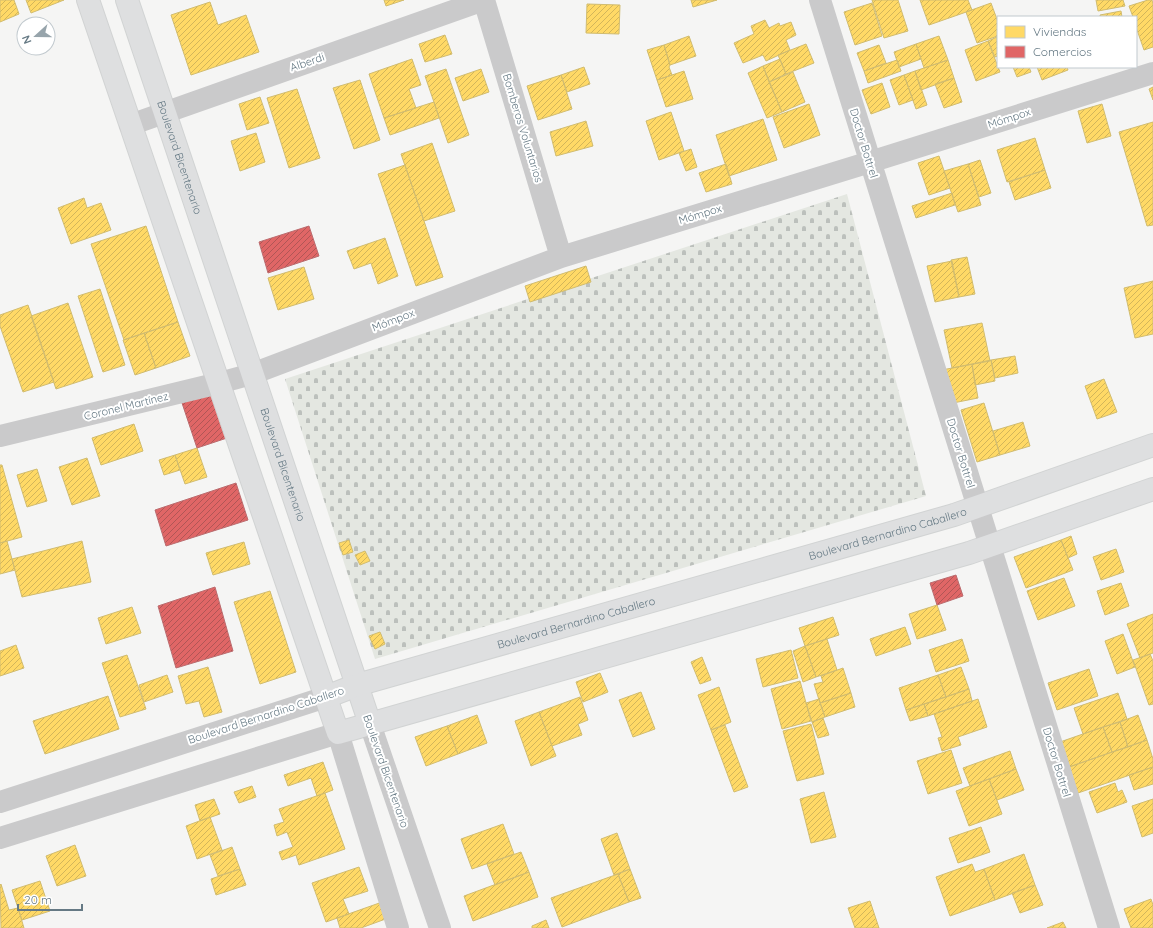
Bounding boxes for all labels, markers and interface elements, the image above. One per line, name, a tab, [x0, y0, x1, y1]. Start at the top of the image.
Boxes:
north arrow	[16, 16, 56, 56]
legend	[997, 16, 1137, 68]
text: Viviendas	[1033, 24, 1087, 39]
text: N	[19, 33, 35, 46]
text: Comercios	[1033, 44, 1092, 59]
street label: Alberdi	[288, 50, 326, 74]
street label: Bomberos Voluntarios	[500, 72, 546, 184]
street label: Boulevard Bicentenario	[154, 99, 205, 216]
street label: Mómpox	[986, 104, 1032, 132]
street label: Doctor Bottrel	[847, 107, 881, 179]
street label: Mómpox	[677, 201, 723, 227]
street label: Mómpox	[370, 306, 416, 334]
street label: Coronel Martínez	[82, 389, 170, 423]
street label: Boulevard Bicentenario	[257, 406, 309, 523]
street label: Doctor Bottrel	[944, 417, 978, 489]
street label: Boulevard Bernardino Caballero	[807, 504, 969, 563]
street label: Boulevard Bernardino Caballero	[495, 593, 657, 652]
street label: Boulevard Bernardino Caballero	[186, 683, 346, 747]
street label: Boulevard Bicentenario	[360, 713, 412, 830]
street label: Doctor Bottrel	[1040, 726, 1074, 798]
scale bar	[18, 886, 82, 912]
text: 20 m	[24, 892, 52, 907]

